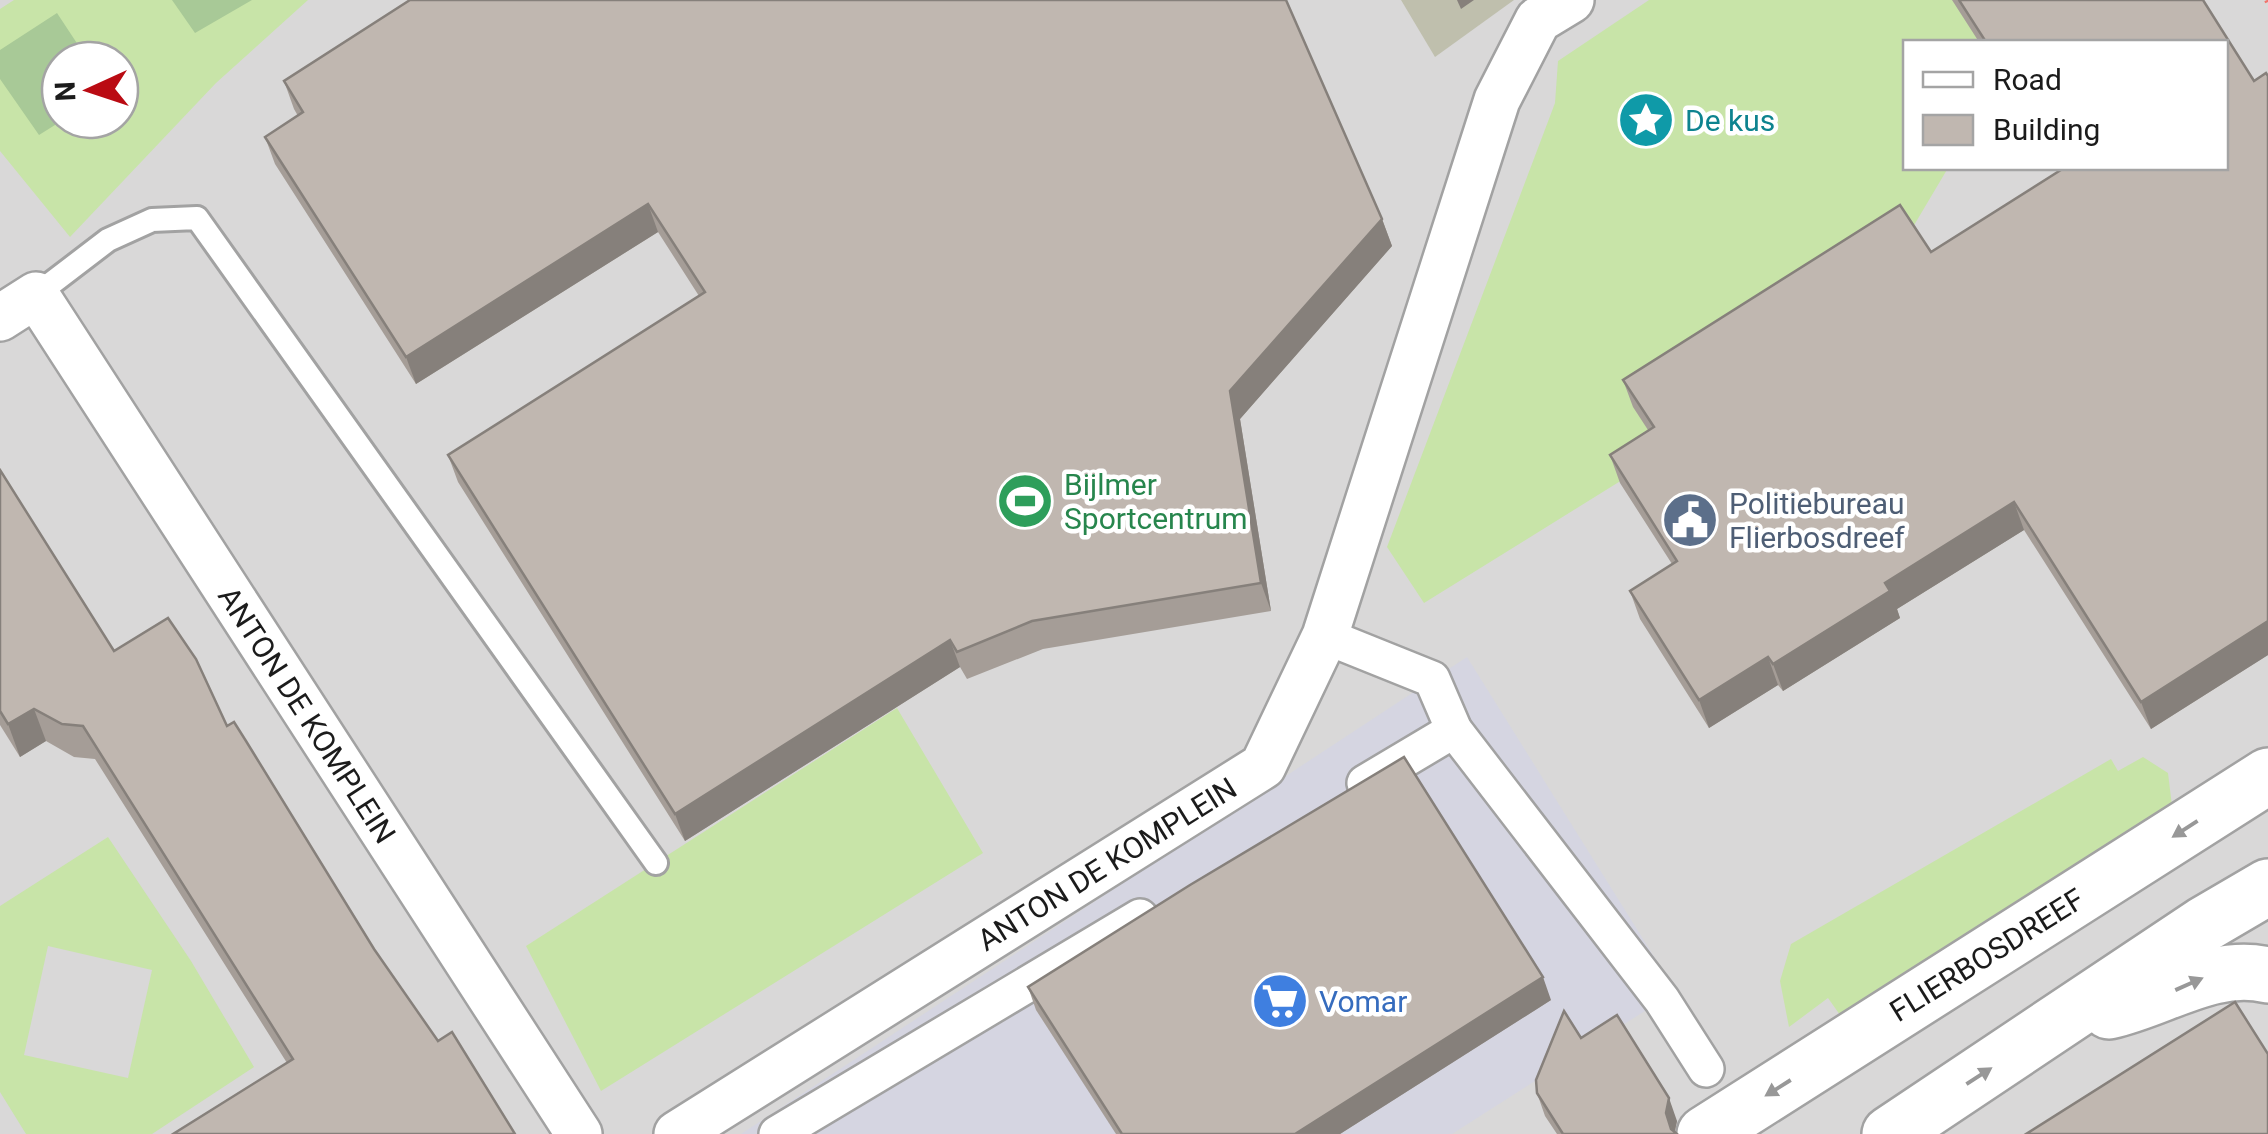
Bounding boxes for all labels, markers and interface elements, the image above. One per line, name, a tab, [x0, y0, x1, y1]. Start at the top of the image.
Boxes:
north arrow	[40, 40, 140, 140]
legend	[1903, 40, 2228, 170]
text: Road	[1993, 62, 2062, 97]
text: N	[49, 81, 83, 102]
place icon: De kus	[1616, 90, 1676, 150]
place label: De kus	[1685, 103, 1775, 138]
text: Building	[1993, 112, 2100, 147]
place label: Bijlmer Sportcentrum	[1064, 467, 1248, 536]
sports icon: Bijlmer Sportcentrum	[995, 471, 1055, 531]
place label: Politiebureau Flierbosdreef	[1729, 486, 1905, 555]
public building icon: Politiebureau Flierbosdreef	[1660, 490, 1720, 550]
street label: ANTON DE KOMPLEIN	[211, 580, 403, 850]
street label: ANTON DE KOMPLEIN	[971, 770, 1243, 958]
one-way arrow	[2172, 820, 2199, 838]
street label: FLIERBOSDREEF	[1883, 881, 2091, 1029]
supermarket icon: Vomar	[1250, 971, 1310, 1031]
one-way arrow	[2174, 976, 2204, 992]
place label: Vomar	[1319, 984, 1407, 1019]
one-way arrow	[1965, 1068, 1992, 1086]
one-way arrow	[1764, 1078, 1791, 1096]

